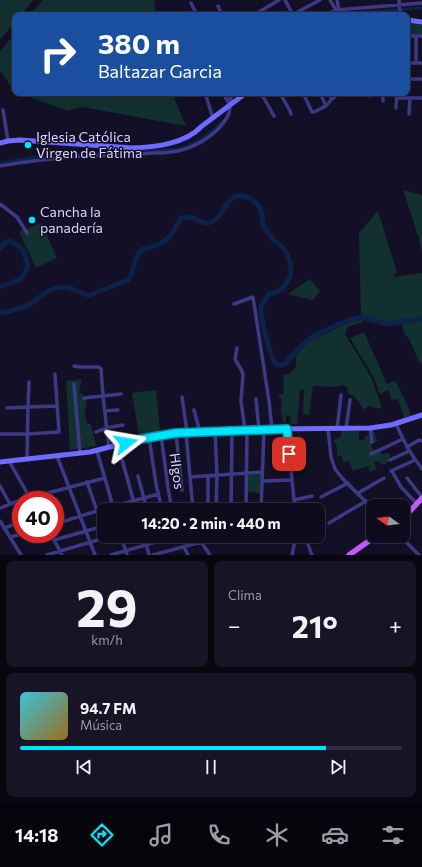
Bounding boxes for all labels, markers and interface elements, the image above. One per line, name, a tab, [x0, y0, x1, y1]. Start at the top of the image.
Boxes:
text: 380 m	[98, 26, 180, 60]
icon: right	[32, 28, 84, 80]
text: Baltazar Garcia	[98, 60, 222, 82]
place label: Iglesia Católica Virgen de Fátima	[36, 128, 142, 161]
marker: Iglesia Católica Virgen de Fátima	[23, 140, 33, 150]
place label: Cancha la panadería	[40, 203, 103, 236]
marker: Cancha la panadería	[27, 215, 37, 225]
position arrow	[105, 422, 147, 464]
pin	[272, 437, 306, 471]
icon: arrive	[278, 443, 300, 465]
street label: HIgos	[167, 452, 188, 490]
speed limit sign: 40	[12, 491, 64, 543]
north arrow	[366, 499, 410, 543]
map controls	[366, 499, 410, 543]
text: 14:20 · 2 min · 440 m	[141, 514, 281, 532]
text: 29	[76, 574, 138, 638]
text: Clima	[228, 587, 262, 603]
text: 21°	[292, 607, 338, 644]
text: −	[228, 612, 241, 639]
text: +	[389, 612, 402, 639]
text: km/h	[91, 632, 123, 648]
text: 94.7 FM	[80, 699, 136, 717]
text: Música	[80, 717, 122, 733]
icon: previous	[73, 756, 95, 778]
icon: pause	[200, 756, 222, 778]
icon: next	[327, 756, 349, 778]
icon: directions	[88, 821, 116, 849]
icon: music	[147, 821, 175, 849]
icon: phone	[205, 821, 233, 849]
icon: climate	[263, 821, 291, 849]
icon: car	[321, 821, 349, 849]
icon: filters	[379, 821, 407, 849]
text: 14:18	[15, 824, 58, 846]

